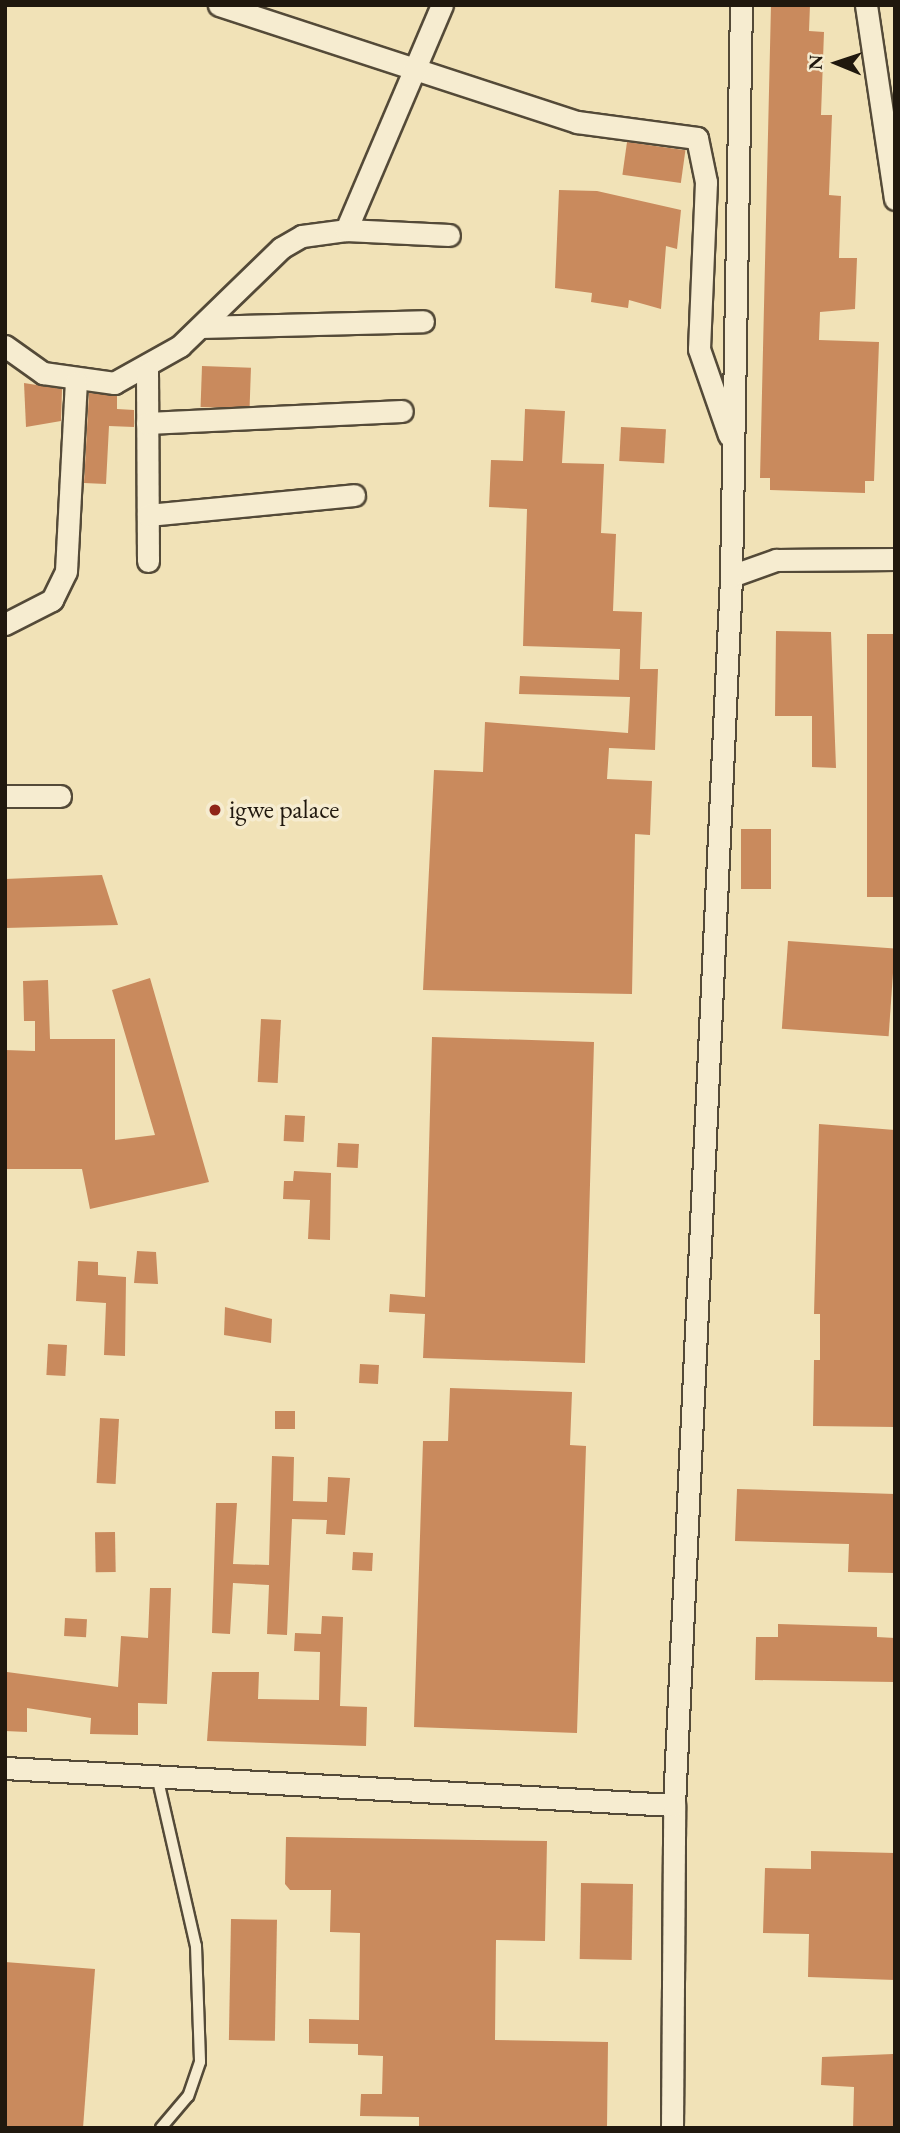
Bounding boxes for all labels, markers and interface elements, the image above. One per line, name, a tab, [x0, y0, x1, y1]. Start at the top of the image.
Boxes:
north arrow	[802, 28, 872, 98]
text: N	[803, 54, 828, 70]
place label: igwe palace	[229, 794, 339, 826]
marker: igwe palace	[207, 802, 223, 818]

